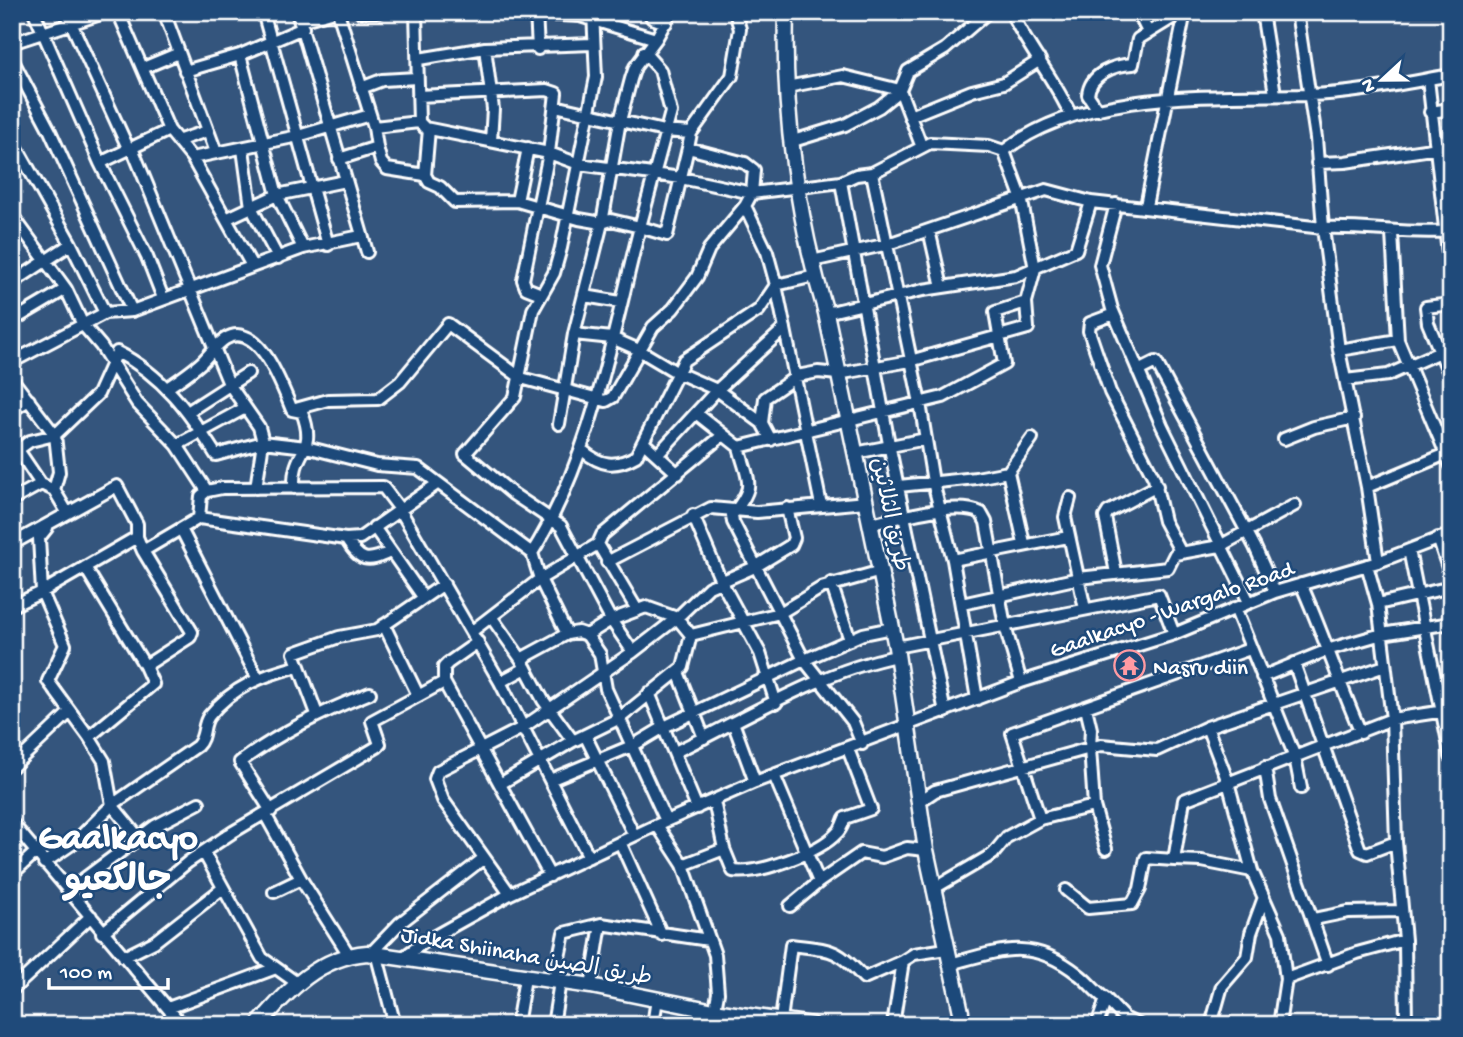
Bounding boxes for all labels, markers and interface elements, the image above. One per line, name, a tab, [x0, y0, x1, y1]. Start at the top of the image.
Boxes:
north arrow	[1348, 46, 1418, 116]
text: N	[1356, 75, 1382, 95]
street label: طريق الثلاثين	[863, 455, 914, 574]
street label: Gaalkacyo - Wargalo Road	[1047, 556, 1299, 666]
temple icon: Nasru diin	[1113, 649, 1147, 683]
place label: Nasru diin	[1153, 656, 1248, 683]
district label: Gaalkacyo جالكعيو	[38, 818, 198, 905]
street label: Jidka Shiinaha طريق الصين	[399, 922, 654, 993]
scale bar	[49, 946, 168, 990]
text: 100 m	[59, 962, 112, 987]

